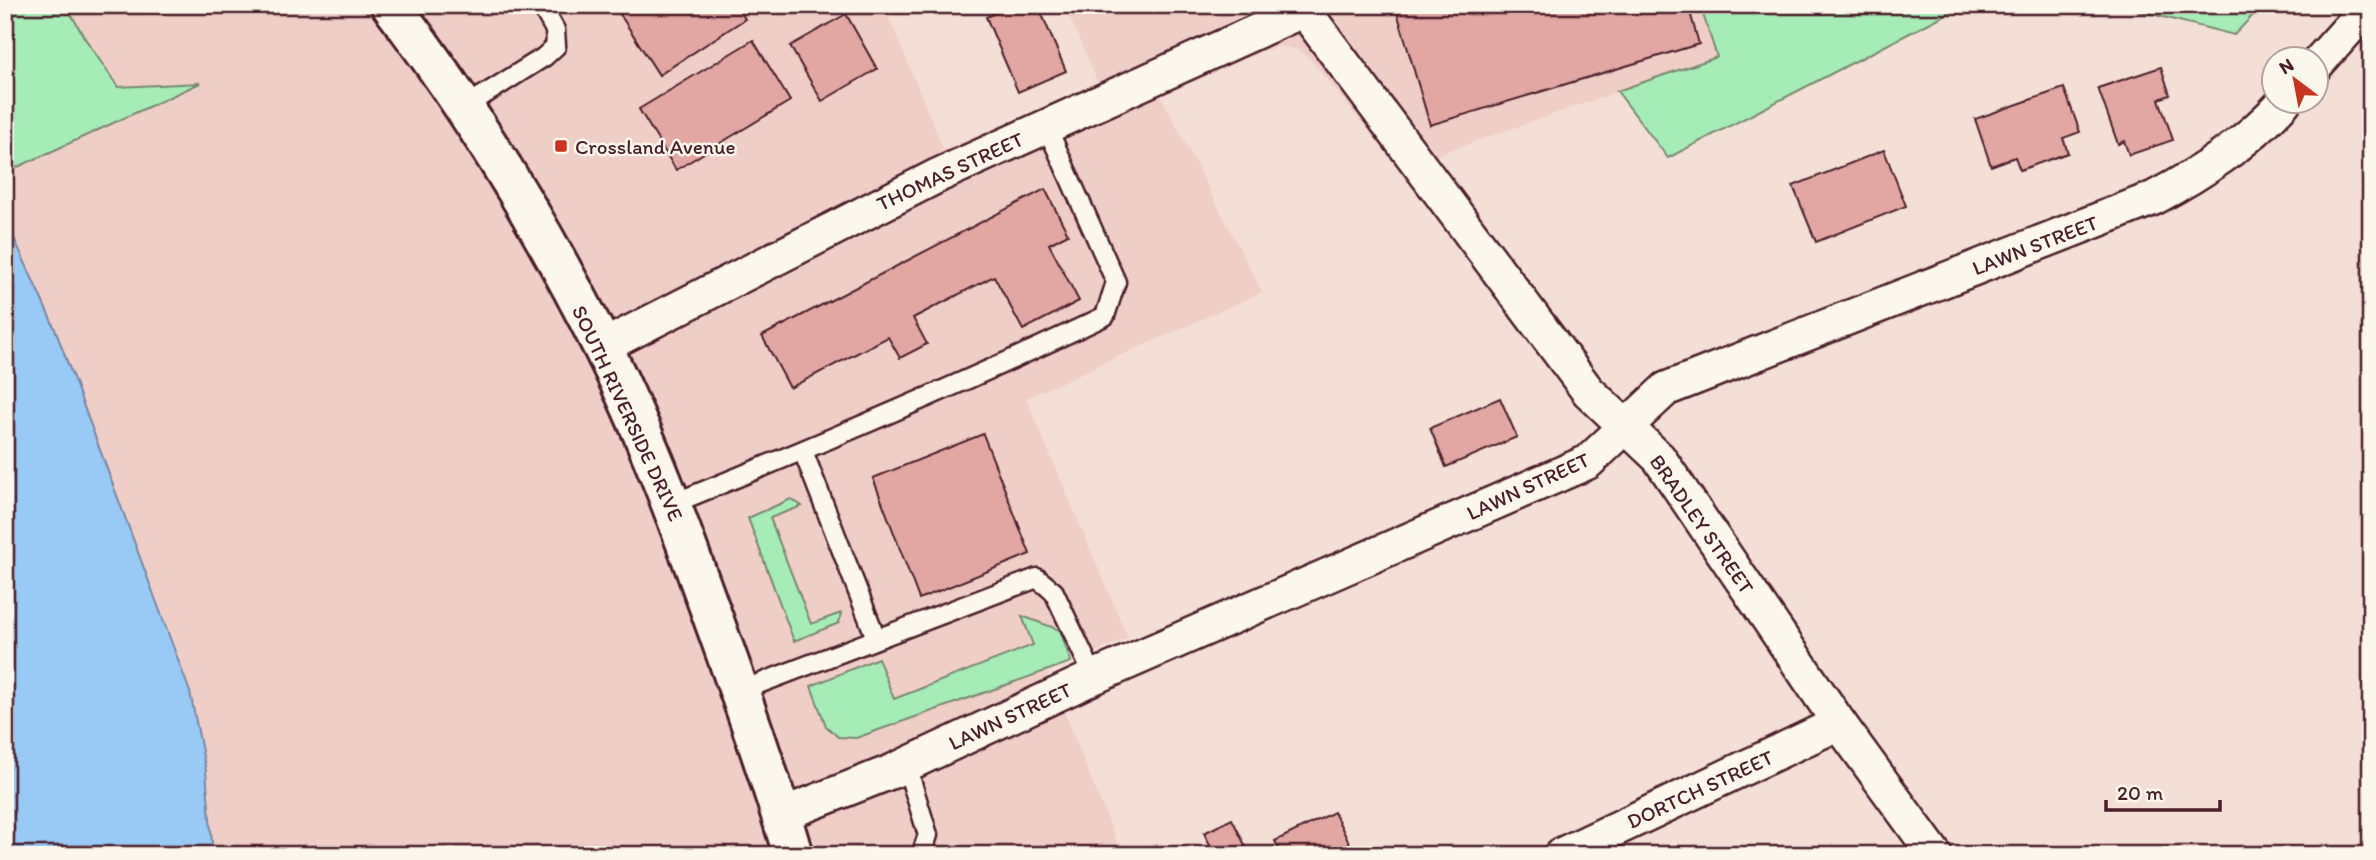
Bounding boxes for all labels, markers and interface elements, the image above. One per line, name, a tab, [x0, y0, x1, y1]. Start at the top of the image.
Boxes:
north arrow	[2260, 46, 2330, 116]
text: N	[2275, 53, 2298, 79]
street label: THOMAS STREET	[873, 126, 1028, 216]
place label: Crossland Avenue	[575, 134, 736, 159]
marker: Crossland Avenue	[553, 138, 569, 154]
street label: LAWN STREET	[1969, 210, 2102, 280]
street label: SOUTH RIVERSIDE DRIVE	[567, 301, 689, 525]
street label: LAWN STREET	[1463, 447, 1594, 525]
street label: BRADLEY STREET	[1645, 449, 1760, 599]
street label: LAWN STREET	[945, 677, 1076, 755]
street label: DORTCH STREET	[1623, 744, 1777, 834]
scale bar	[2106, 769, 2220, 813]
text: 20 m	[2117, 780, 2164, 805]

